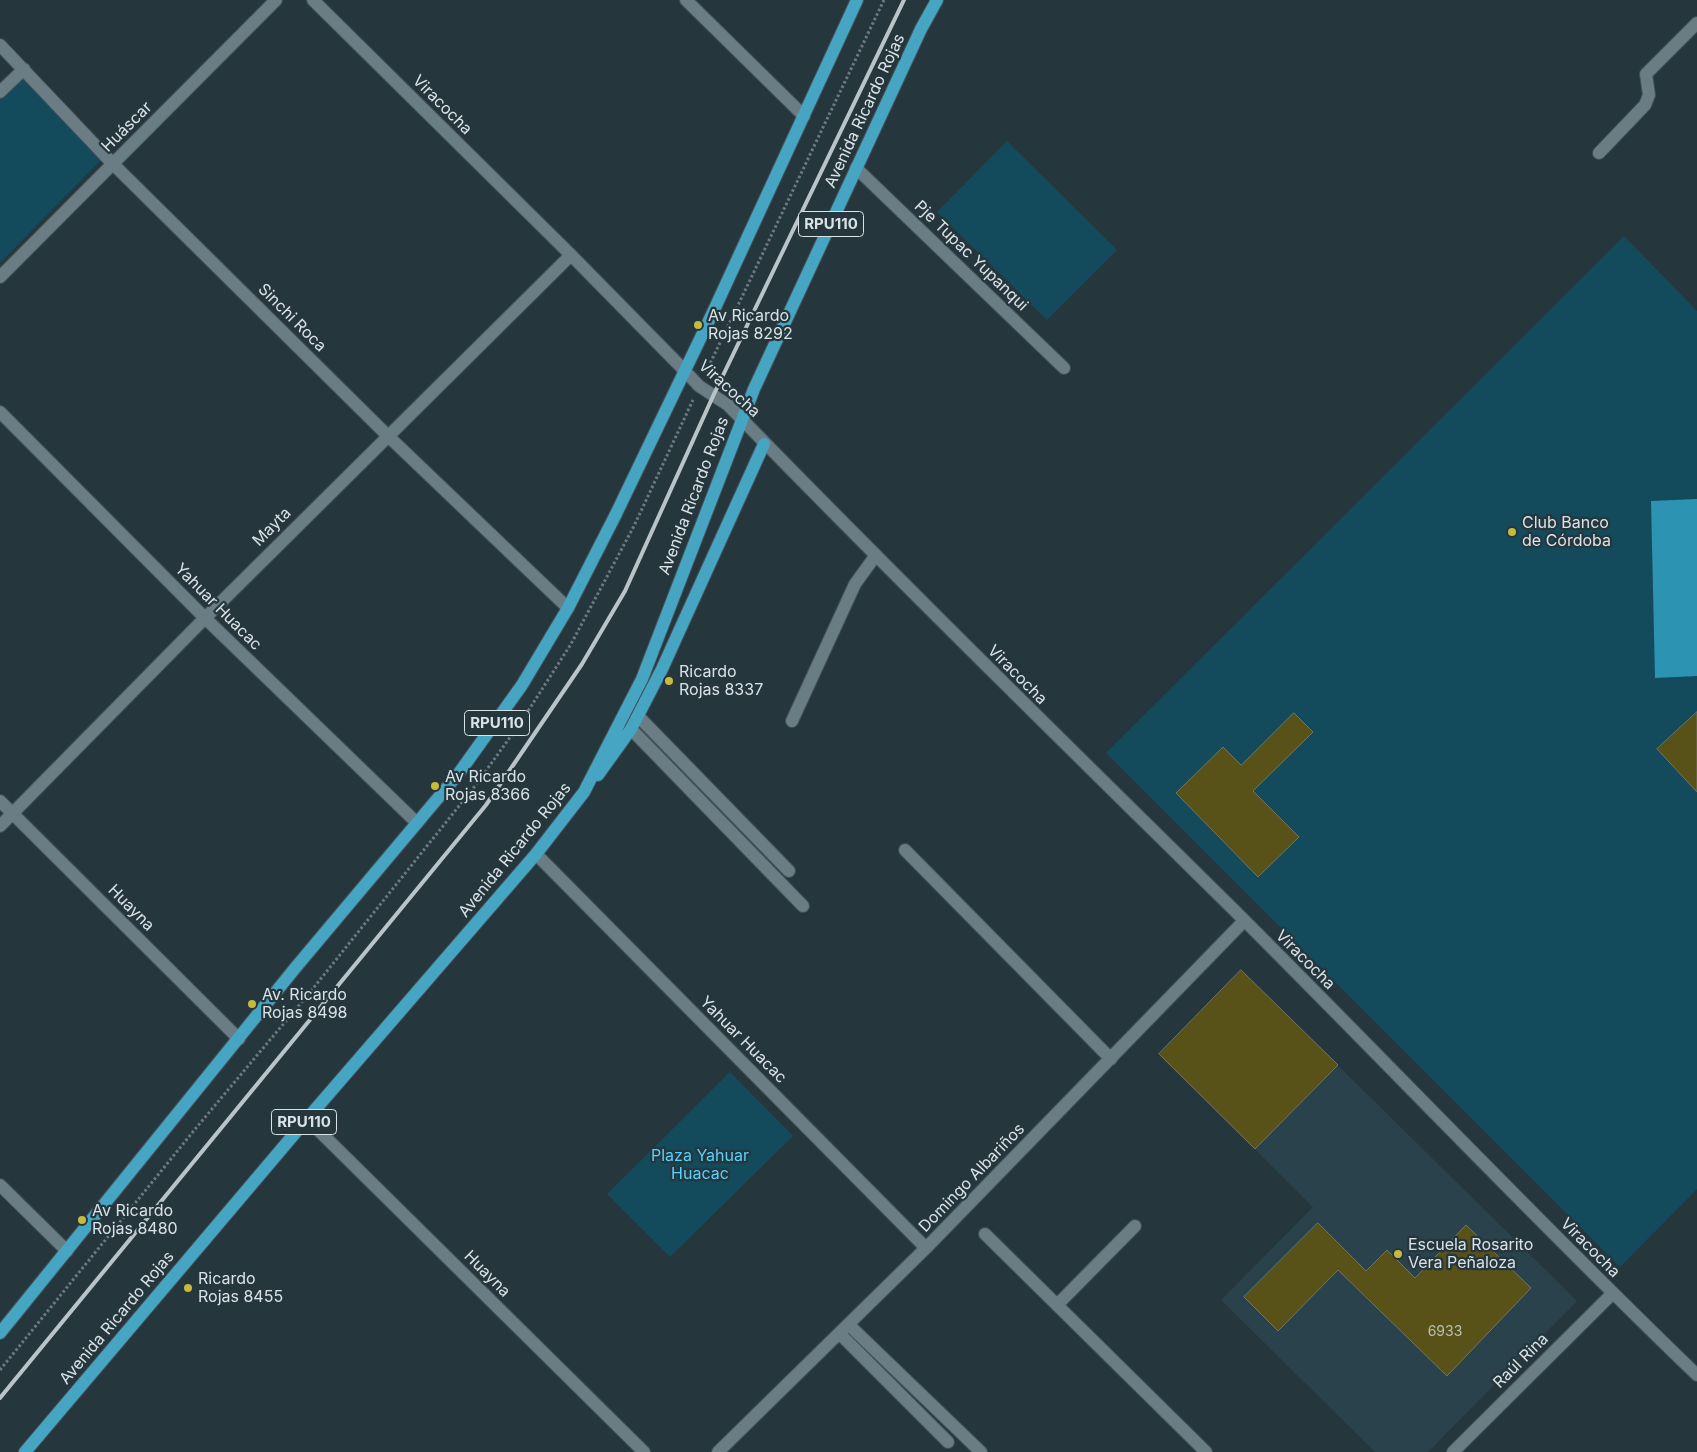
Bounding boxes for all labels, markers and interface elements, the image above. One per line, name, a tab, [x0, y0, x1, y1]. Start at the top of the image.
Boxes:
street label: Avenida Ricardo Rojas	[821, 31, 909, 191]
street label: Viracocha	[408, 71, 476, 139]
street label: Huáscar	[98, 98, 156, 156]
street label: Pje Tupac Yupanqui	[910, 197, 1032, 315]
road number: RPU110	[798, 212, 864, 236]
street label: Sinchi Roca	[254, 280, 330, 356]
place label: Av Ricardo Rojas 8292	[708, 306, 793, 344]
marker: Av Ricardo Rojas 8292	[692, 319, 704, 331]
street label: Viracocha	[694, 356, 764, 422]
street label: Avenida Ricardo Rojas	[655, 414, 733, 578]
street label: Mayta	[249, 504, 295, 550]
place label: Club Banco de Córdoba	[1522, 513, 1611, 551]
marker: Club Banco de Córdoba	[1506, 526, 1518, 538]
street label: Yahuar Huacac	[171, 560, 265, 654]
street label: Viracocha	[983, 641, 1051, 709]
place label: Ricardo Rojas 8337	[679, 662, 763, 700]
marker: Ricardo Rojas 8337	[663, 675, 675, 687]
road number: RPU110	[464, 710, 530, 736]
place label: Av Ricardo Rojas 8366	[445, 767, 530, 805]
street label: Avenida Ricardo Rojas	[455, 779, 575, 921]
marker: Av Ricardo Rojas 8366	[429, 780, 441, 792]
street label: Huayna	[104, 881, 158, 935]
street label: Viracocha	[1271, 926, 1339, 994]
place label: Av. Ricardo Rojas 8498	[262, 985, 348, 1023]
street label: Yahuar Huacac	[696, 993, 790, 1087]
marker: Av. Ricardo Rojas 8498	[246, 998, 258, 1010]
road number: RPU110	[272, 1110, 336, 1134]
street label: Domingo Albariños	[915, 1120, 1029, 1236]
park label: Plaza Yahuar Huacac	[651, 1146, 749, 1184]
place label: Av Ricardo Rojas 8480	[92, 1201, 178, 1239]
marker: Av Ricardo Rojas 8480	[76, 1214, 88, 1226]
street label: Viracocha	[1556, 1214, 1624, 1282]
place label: Escuela Rosarito Vera Peñaloza	[1408, 1235, 1533, 1273]
street label: Huayna	[460, 1247, 514, 1301]
street label: Avenida Ricardo Rojas	[56, 1248, 178, 1388]
marker: Escuela Rosarito Vera Peñaloza	[1392, 1248, 1404, 1260]
place label: Ricardo Rojas 8455	[198, 1269, 283, 1307]
marker: Ricardo Rojas 8455	[182, 1282, 194, 1294]
house number: 6933	[1428, 1324, 1462, 1340]
street label: Raúl Rina	[1490, 1330, 1552, 1392]

